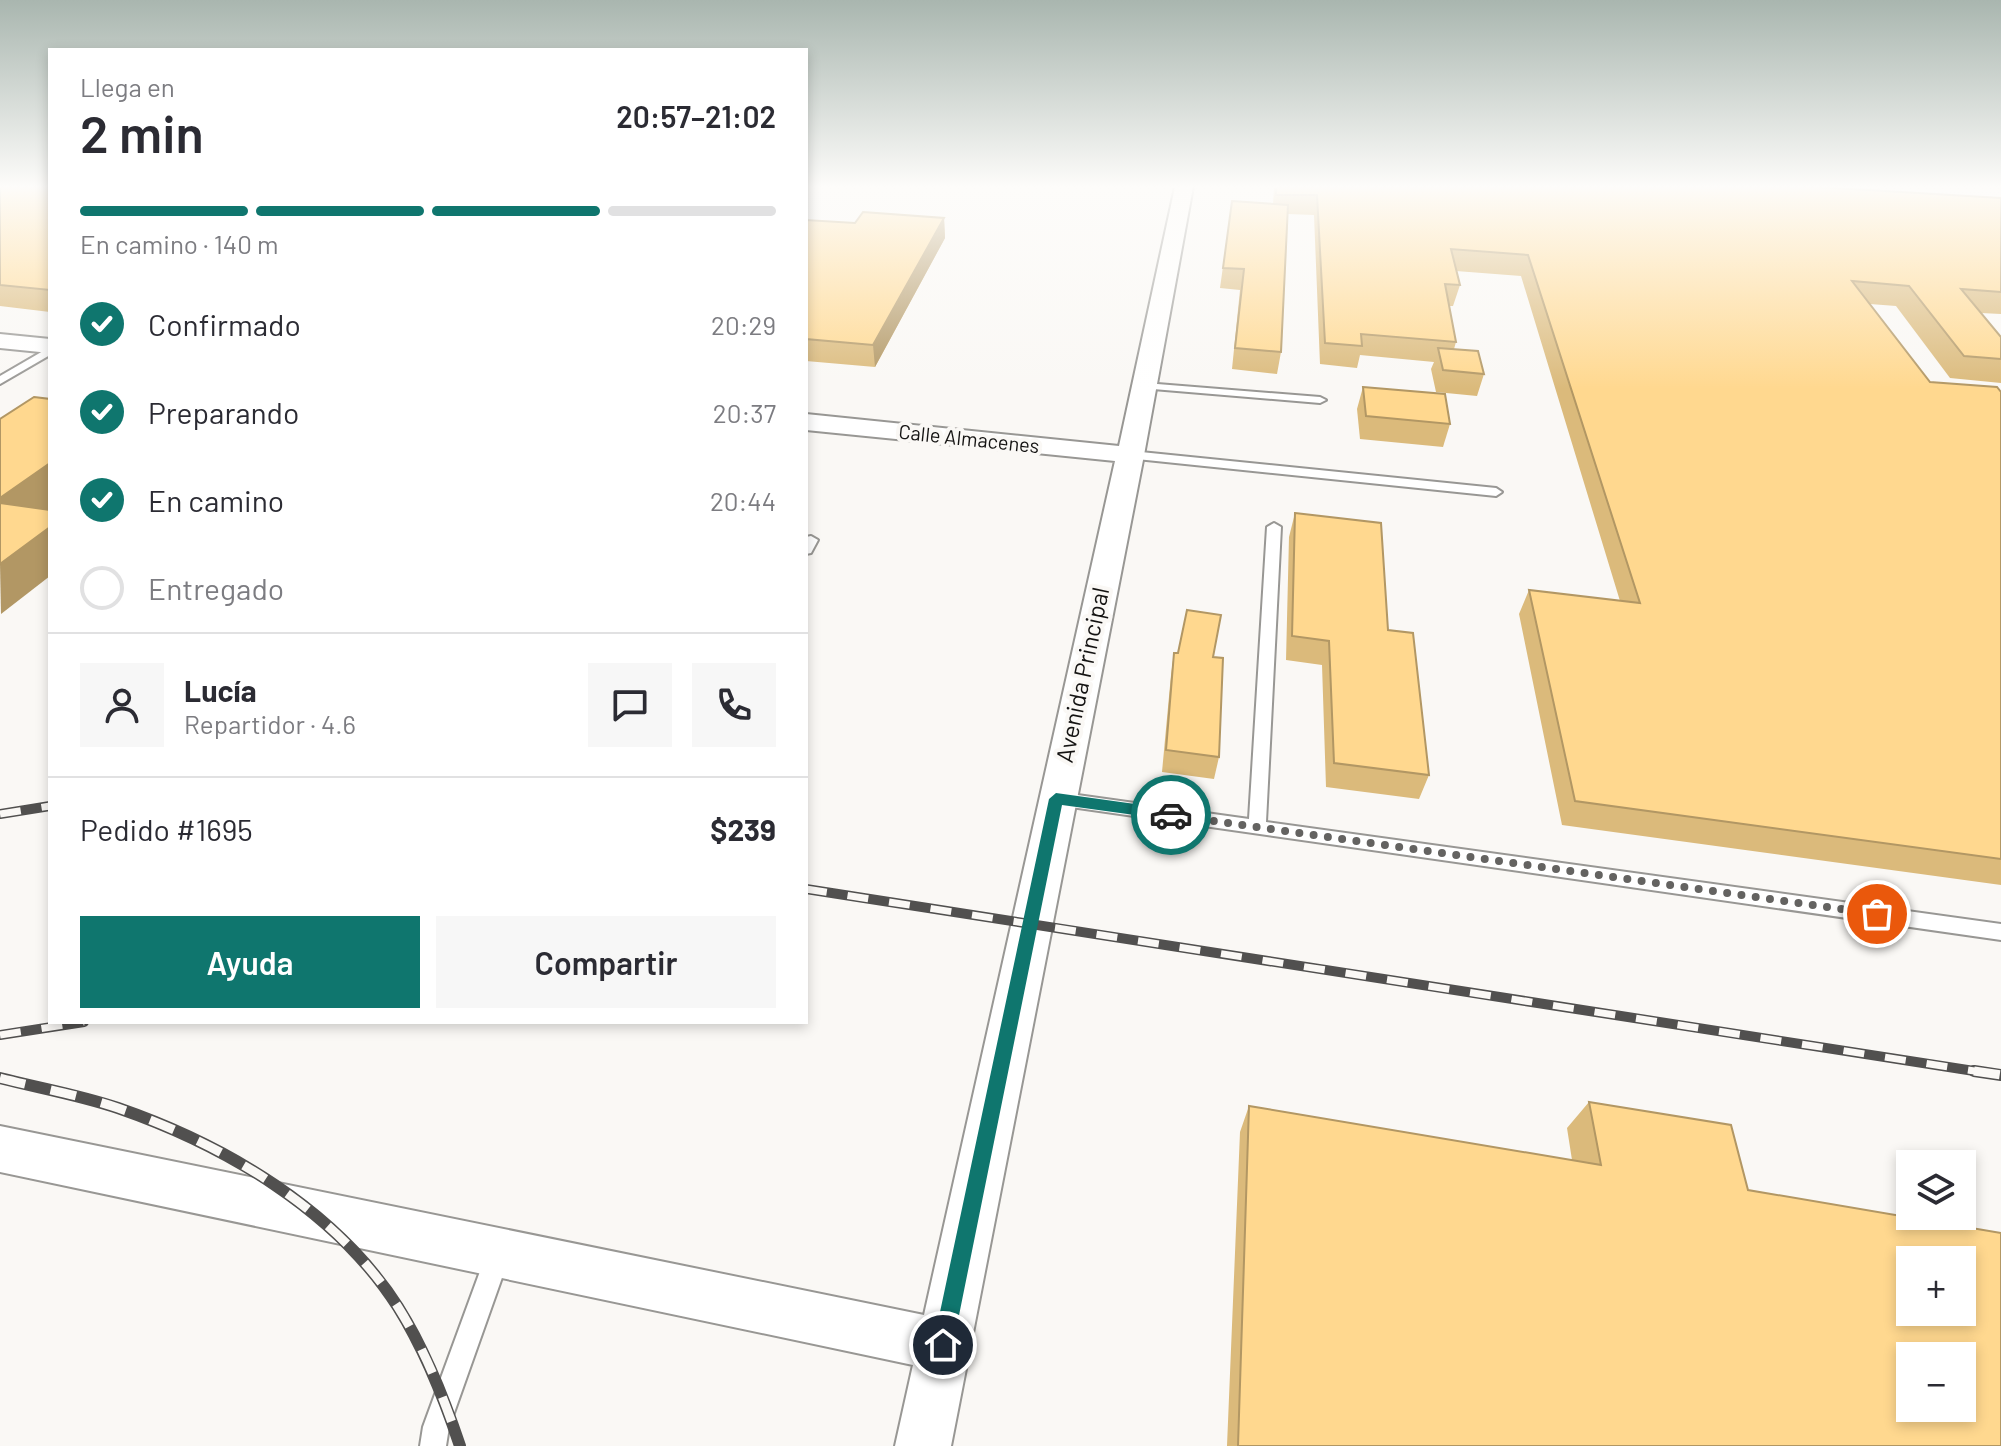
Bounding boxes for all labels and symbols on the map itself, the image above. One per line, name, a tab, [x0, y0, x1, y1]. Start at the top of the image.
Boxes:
street label: Calle Almacenes	[898, 419, 1041, 457]
street label: Avenida Principal	[1049, 584, 1114, 765]
courier	[1131, 775, 1211, 855]
pin	[1843, 880, 1911, 948]
pin	[909, 1311, 977, 1379]

